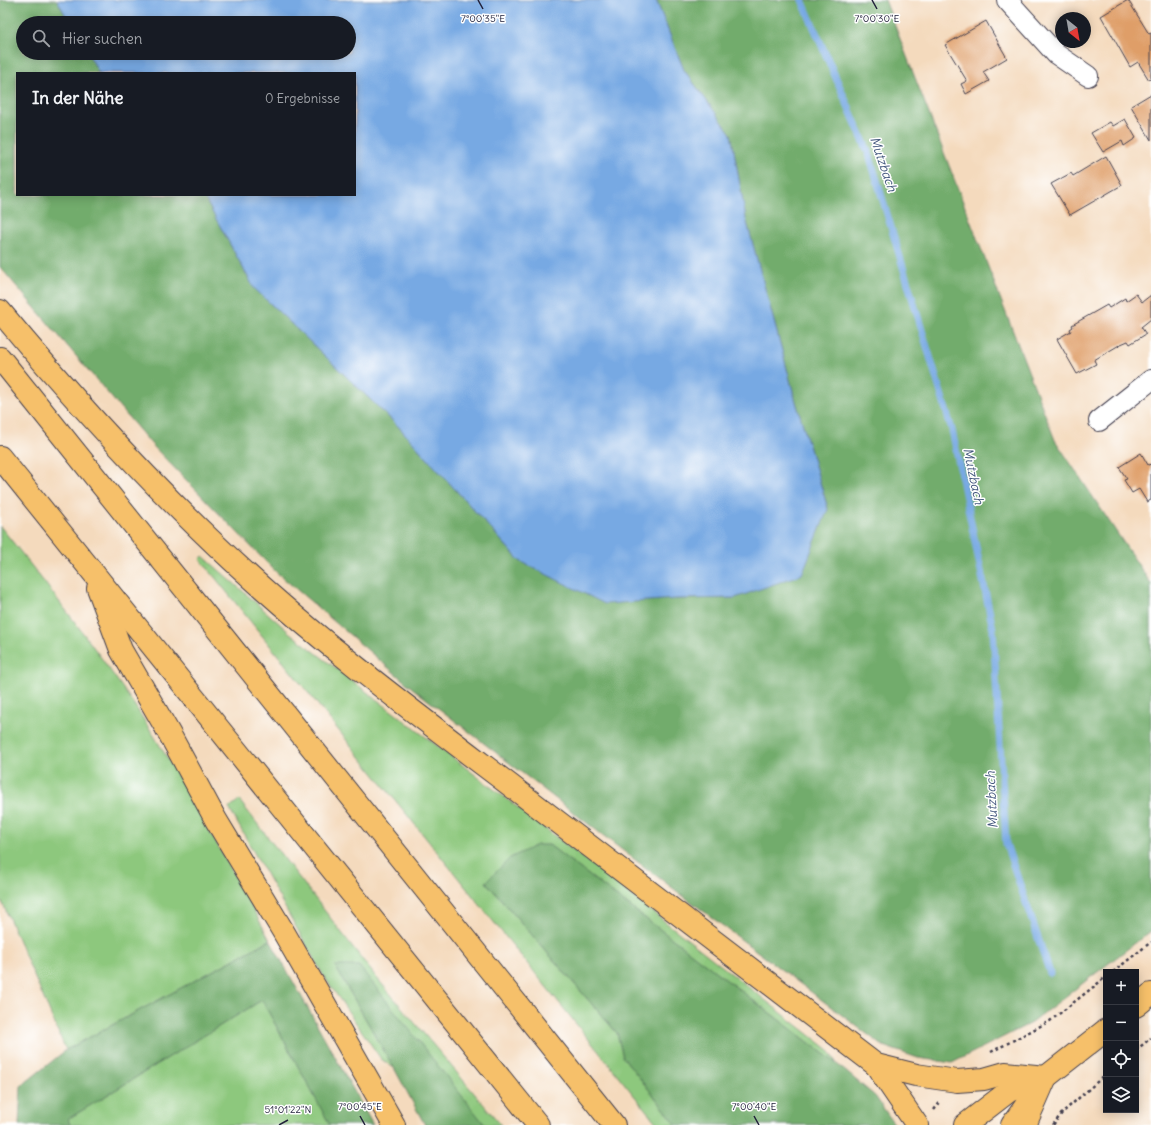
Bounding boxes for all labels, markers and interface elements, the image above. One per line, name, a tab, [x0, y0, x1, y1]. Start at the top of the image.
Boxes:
text: 7°00'35"E	[461, 12, 505, 25]
text: 7°00'30"E	[855, 12, 900, 25]
north arrow	[1055, 12, 1091, 48]
search box	[16, 16, 356, 60]
icon: search	[30, 27, 52, 49]
text: Hier suchen	[62, 29, 142, 48]
text: In der Nähe	[32, 87, 124, 109]
text: 0 Ergebnisse	[265, 90, 340, 107]
water label: Mutzbach	[866, 134, 901, 194]
water label: Mutzbach	[959, 446, 988, 506]
water label: Mutzbach	[981, 770, 1001, 829]
map controls	[1103, 969, 1139, 1113]
button: +	[1103, 969, 1139, 1005]
button: −	[1103, 1005, 1139, 1041]
button: locate	[1103, 1041, 1139, 1077]
button: layers	[1103, 1077, 1139, 1113]
text: 7°00'45"E	[338, 1100, 382, 1113]
text: 7°00'40"E	[732, 1100, 776, 1113]
text: 51°01'22"N	[265, 1103, 311, 1116]

